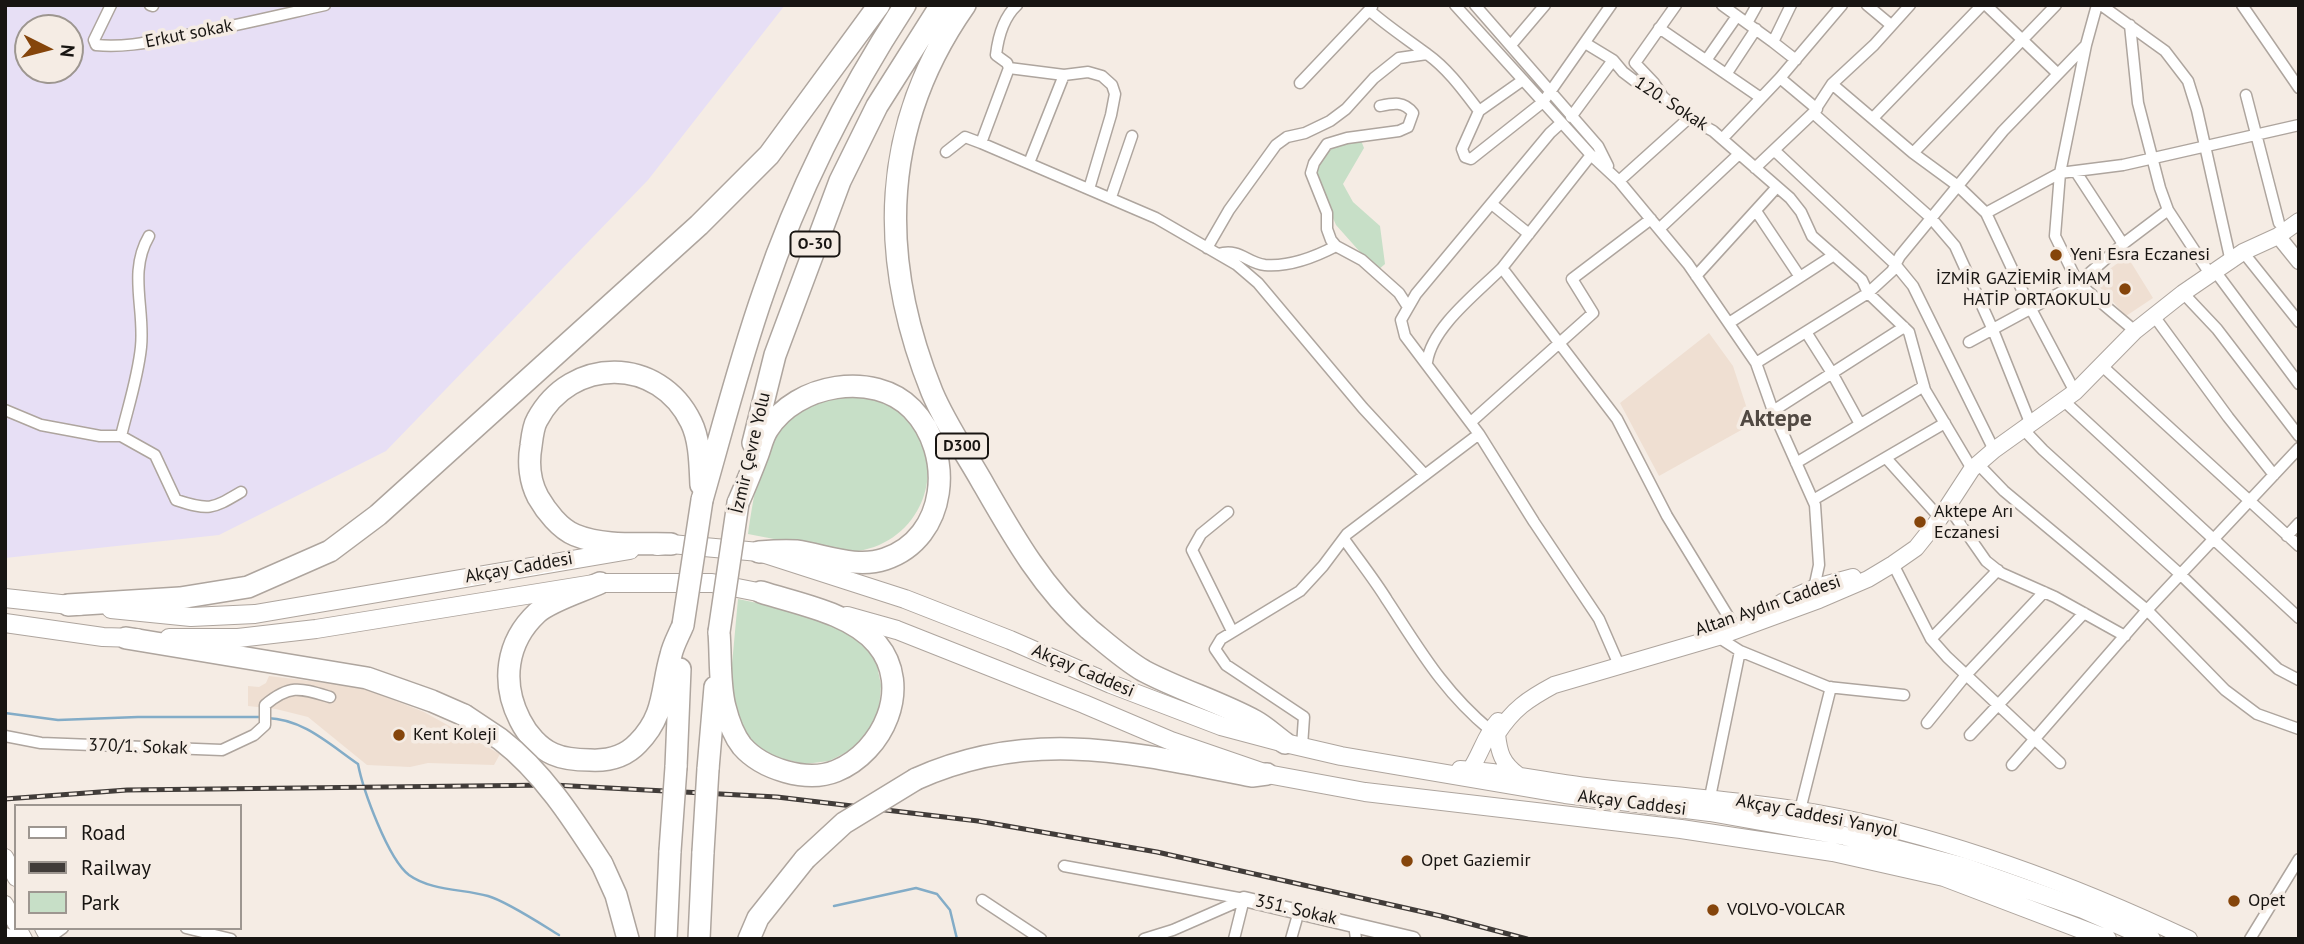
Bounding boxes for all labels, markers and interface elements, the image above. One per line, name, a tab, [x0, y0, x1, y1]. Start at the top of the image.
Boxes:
north arrow	[14, 14, 84, 84]
street label: Erkut sokak	[144, 15, 234, 53]
text: N	[55, 44, 80, 58]
street label: 120. Sokak	[1630, 72, 1712, 136]
road number: O-30	[790, 232, 840, 256]
place label: Yeni Esra Eczanesi	[2070, 244, 2210, 266]
marker: Yeni Esra Eczanesi	[2048, 247, 2064, 263]
place label: İZMİR GAZİEMİR İMAM HATİP ORTAOKULU	[1936, 268, 2111, 310]
marker: İZMİR GAZİEMİR İMAM HATİP ORTAOKULU	[2117, 281, 2133, 297]
street label: İzmir Çevre Yolu	[727, 390, 775, 516]
district label: Aktepe	[1740, 405, 1812, 433]
road number: D300	[936, 434, 988, 458]
place label: Aktepe Arı Eczanesi	[1934, 501, 2013, 544]
marker: Aktepe Arı Eczanesi	[1912, 514, 1928, 530]
street label: Akçay Caddesi	[463, 548, 575, 588]
street label: Altan Aydın Caddesi	[1692, 571, 1844, 641]
street label: Akçay Caddesi	[1029, 640, 1137, 702]
place label: Kent Koleji	[413, 724, 497, 746]
marker: Kent Koleji	[391, 727, 407, 743]
street label: 370/1. Sokak	[88, 734, 188, 760]
street label: Akçay Caddesi	[1577, 786, 1687, 820]
street label: Akçay Caddesi Yanyol	[1734, 790, 1900, 842]
legend	[14, 804, 242, 930]
text: Road	[81, 819, 125, 846]
place label: Opet Gaziemir	[1421, 850, 1531, 872]
marker: Opet Gaziemir	[1399, 853, 1415, 869]
text: Railway	[81, 854, 151, 881]
text: Park	[81, 889, 120, 916]
street label: 351. Sokak	[1253, 890, 1339, 930]
place label: Opet	[2248, 890, 2285, 912]
marker: Opet	[2226, 893, 2242, 909]
place label: VOLVO-VOLCAR	[1727, 899, 1846, 921]
marker: VOLVO-VOLCAR	[1705, 902, 1721, 918]

